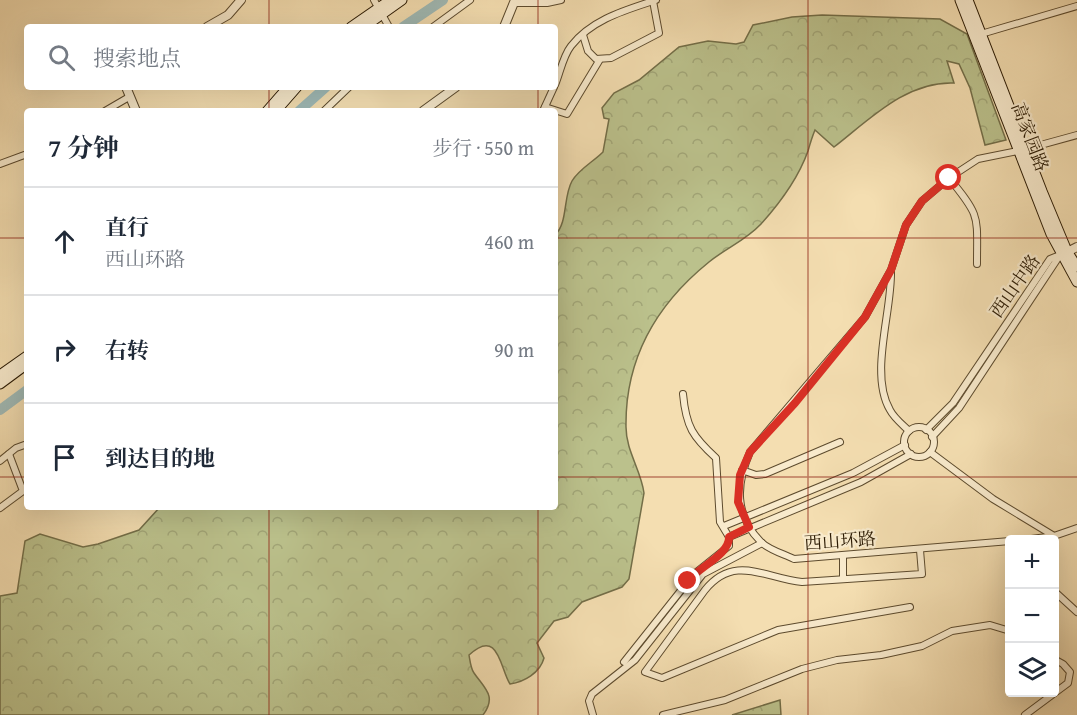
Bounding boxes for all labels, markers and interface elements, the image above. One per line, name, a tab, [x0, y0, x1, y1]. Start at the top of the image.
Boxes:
search box	[24, 24, 558, 90]
icon: search	[45, 41, 78, 74]
text: 搜索地点	[93, 42, 181, 74]
street label: 高家园路	[1005, 98, 1056, 175]
text: 7 分钟	[48, 128, 119, 167]
text: 步行 · 550 m	[432, 133, 534, 162]
route start	[935, 164, 961, 190]
text: 直行	[105, 211, 149, 243]
icon: ahead	[48, 225, 81, 258]
text: 460 m	[484, 227, 534, 256]
text: 西山环路	[105, 244, 185, 273]
street label: 西山中路	[983, 248, 1046, 323]
icon: right	[48, 333, 81, 366]
text: 右转	[105, 334, 149, 366]
text: 90 m	[494, 335, 534, 364]
icon: arrive	[48, 441, 81, 474]
text: 到达目的地	[105, 442, 215, 474]
street label: 西山环路	[803, 525, 877, 556]
map controls	[1005, 535, 1059, 697]
button: +	[1005, 535, 1059, 589]
route end	[674, 567, 700, 593]
button: −	[1005, 589, 1059, 643]
button: layers	[1005, 643, 1059, 697]

